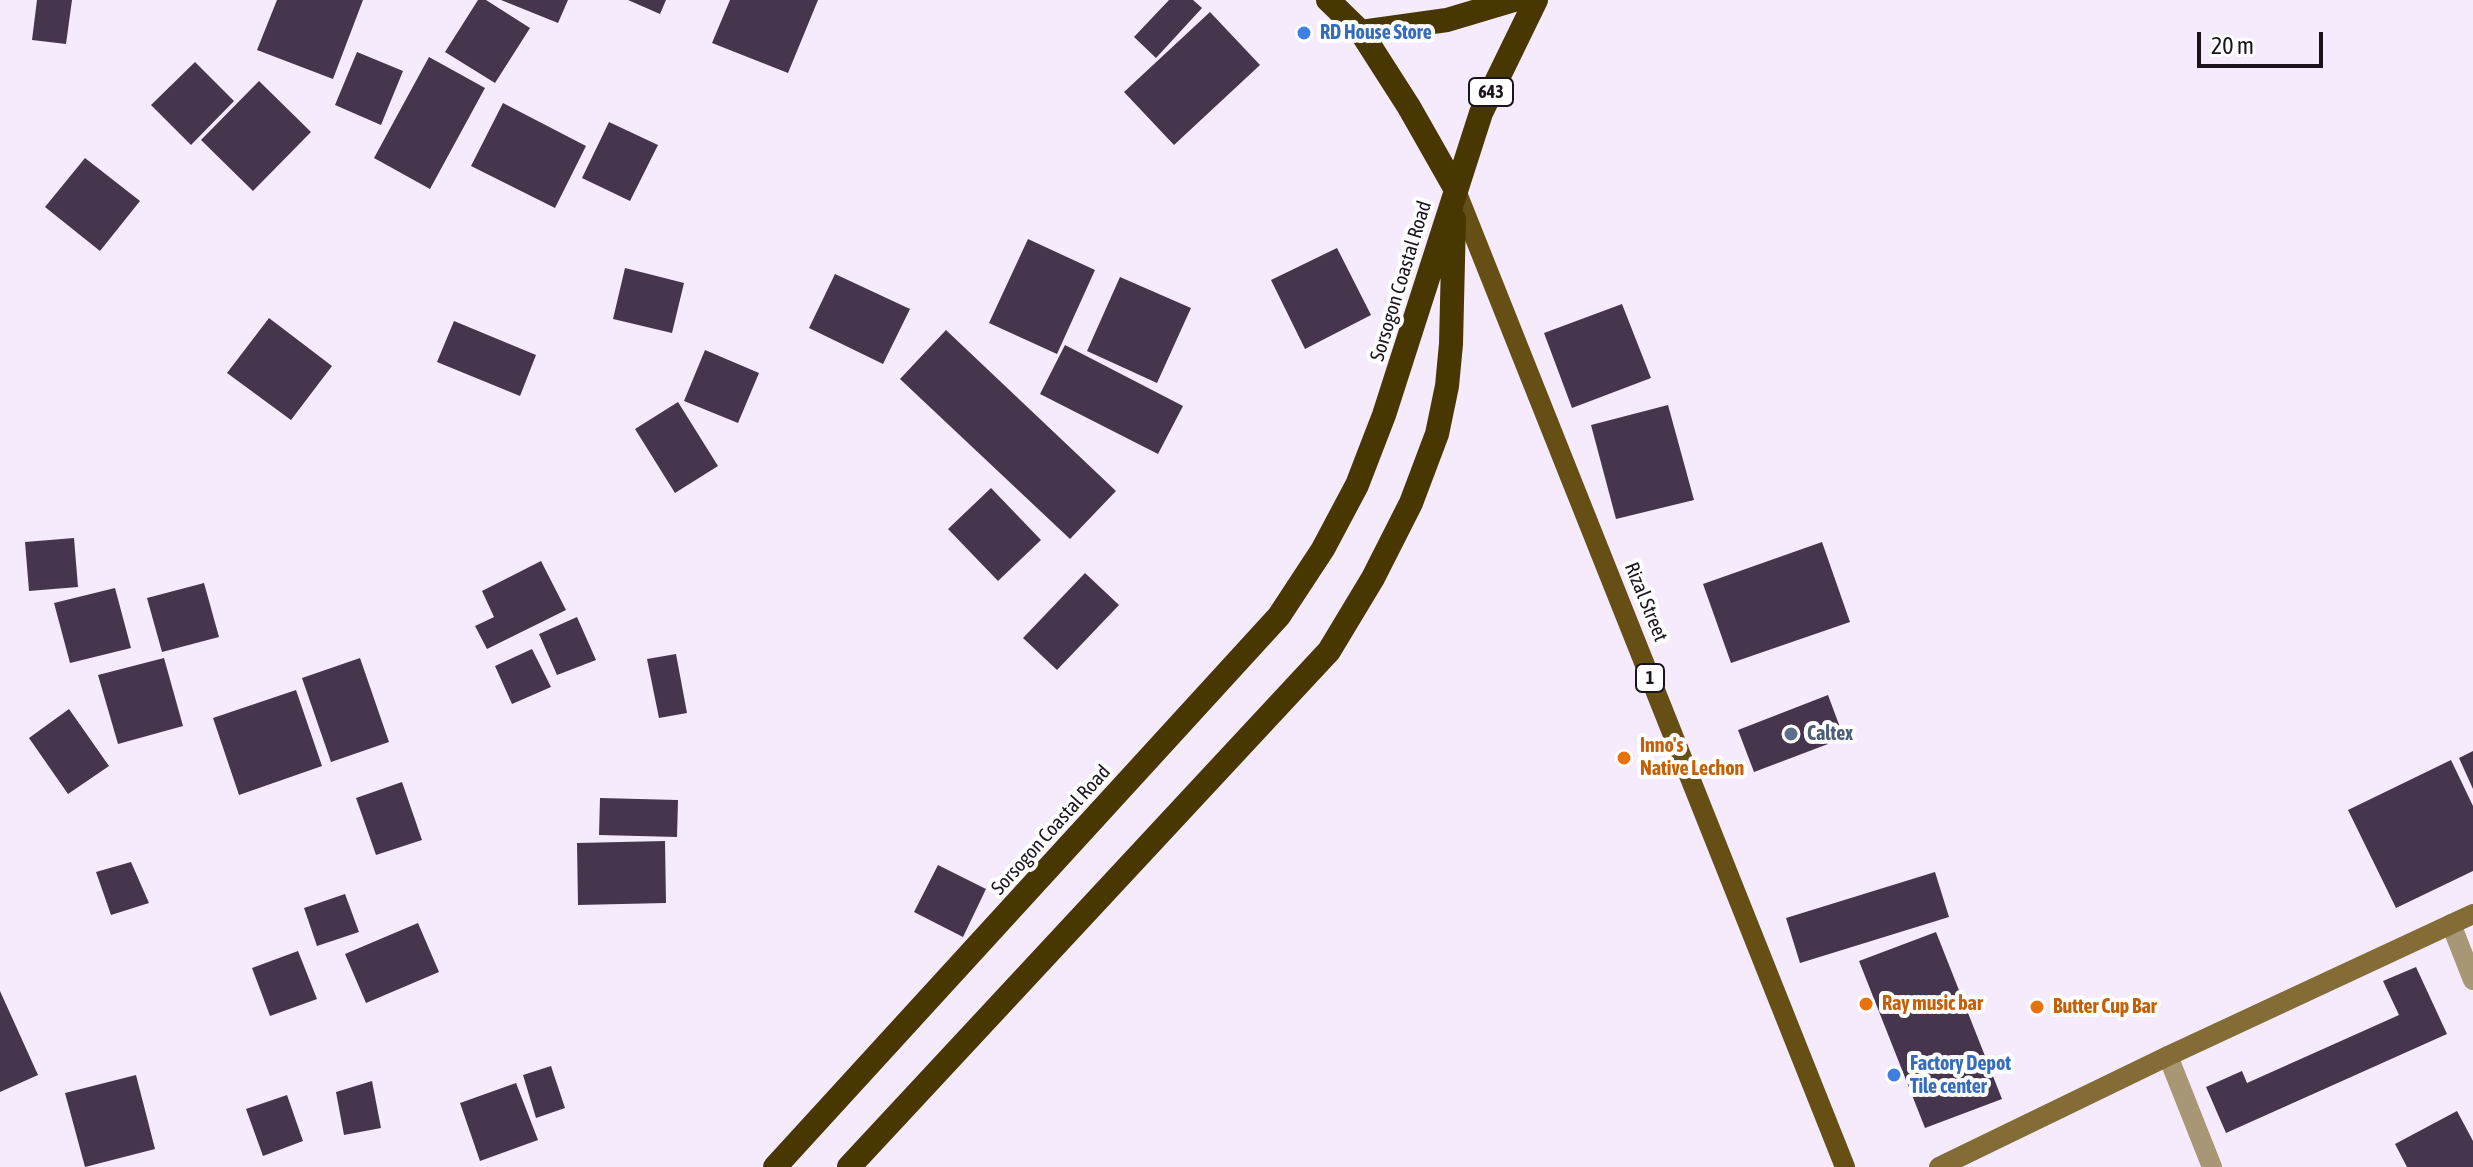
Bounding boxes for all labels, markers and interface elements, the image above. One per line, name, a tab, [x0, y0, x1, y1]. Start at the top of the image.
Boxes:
scale bar	[2201, 16, 2327, 66]
place label: RD House Store	[1320, 21, 1432, 45]
marker: RD House Store	[1295, 24, 1313, 42]
text: 20 m	[2211, 32, 2254, 59]
road number: 643	[1469, 78, 1513, 106]
street label: Sorsogon Coastal Road	[1365, 198, 1437, 364]
street label: Rizal Street	[1619, 559, 1673, 645]
road number: 1	[1636, 664, 1664, 692]
place label: Caltex	[1807, 722, 1853, 746]
marker: Caltex	[1782, 725, 1800, 743]
place label: Inno's Native Lechon	[1640, 734, 1744, 781]
marker: Inno's Native Lechon	[1615, 749, 1633, 767]
street label: Sorsogon Coastal Road	[986, 760, 1116, 900]
place label: Ray music bar	[1882, 992, 1983, 1016]
marker: Ray music bar	[1857, 995, 1875, 1013]
place label: Butter Cup Bar	[2053, 995, 2157, 1019]
marker: Butter Cup Bar	[2028, 998, 2046, 1016]
place label: Factory Depot Tile center	[1910, 1052, 2011, 1099]
marker: Factory Depot Tile center	[1885, 1066, 1903, 1084]

